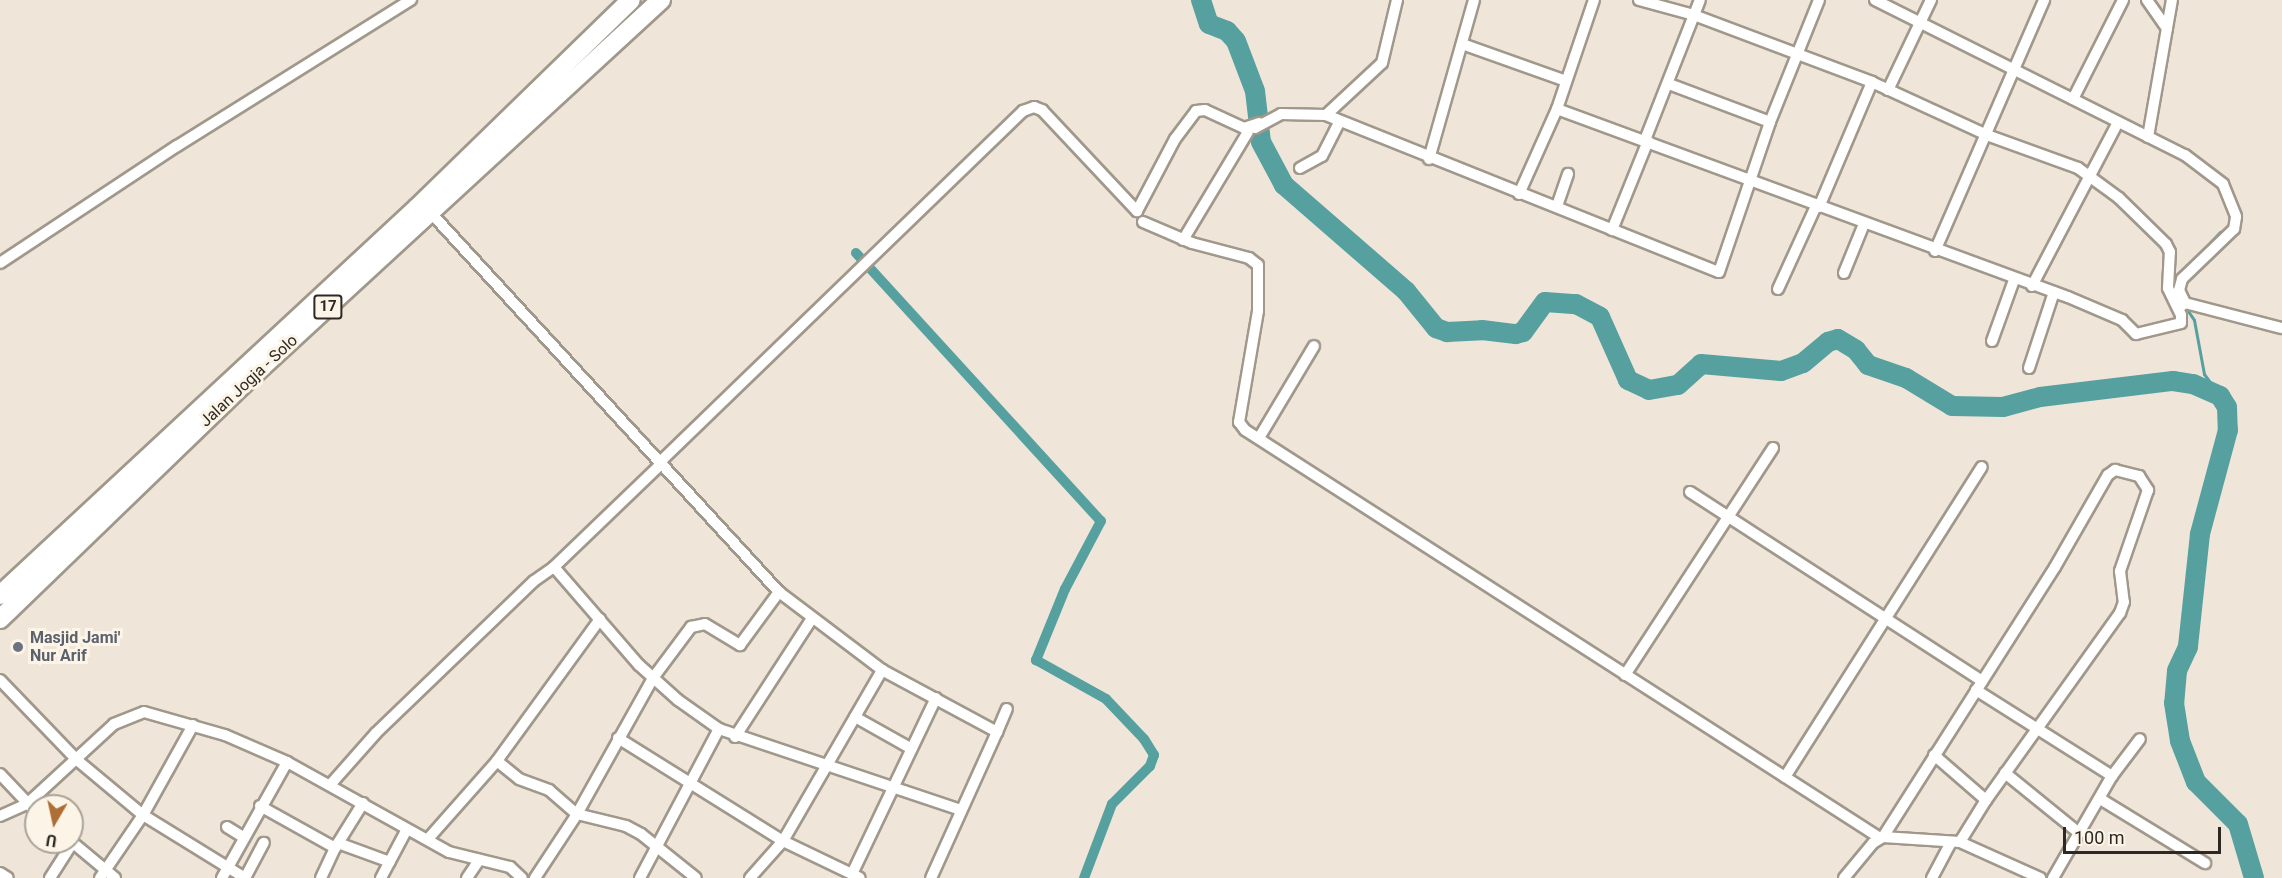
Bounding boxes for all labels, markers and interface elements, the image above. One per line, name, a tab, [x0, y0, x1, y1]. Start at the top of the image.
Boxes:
road number: 17	[313, 295, 343, 319]
street label: Jalan Jogja - Solo	[196, 331, 302, 431]
place label: Masjid Jami' Nur Arif	[30, 628, 120, 666]
marker: Masjid Jami' Nur Arif	[11, 640, 25, 654]
north arrow	[24, 794, 84, 854]
scale bar	[2066, 815, 2224, 853]
text: 100 m	[2074, 827, 2125, 848]
text: U	[45, 830, 58, 851]

